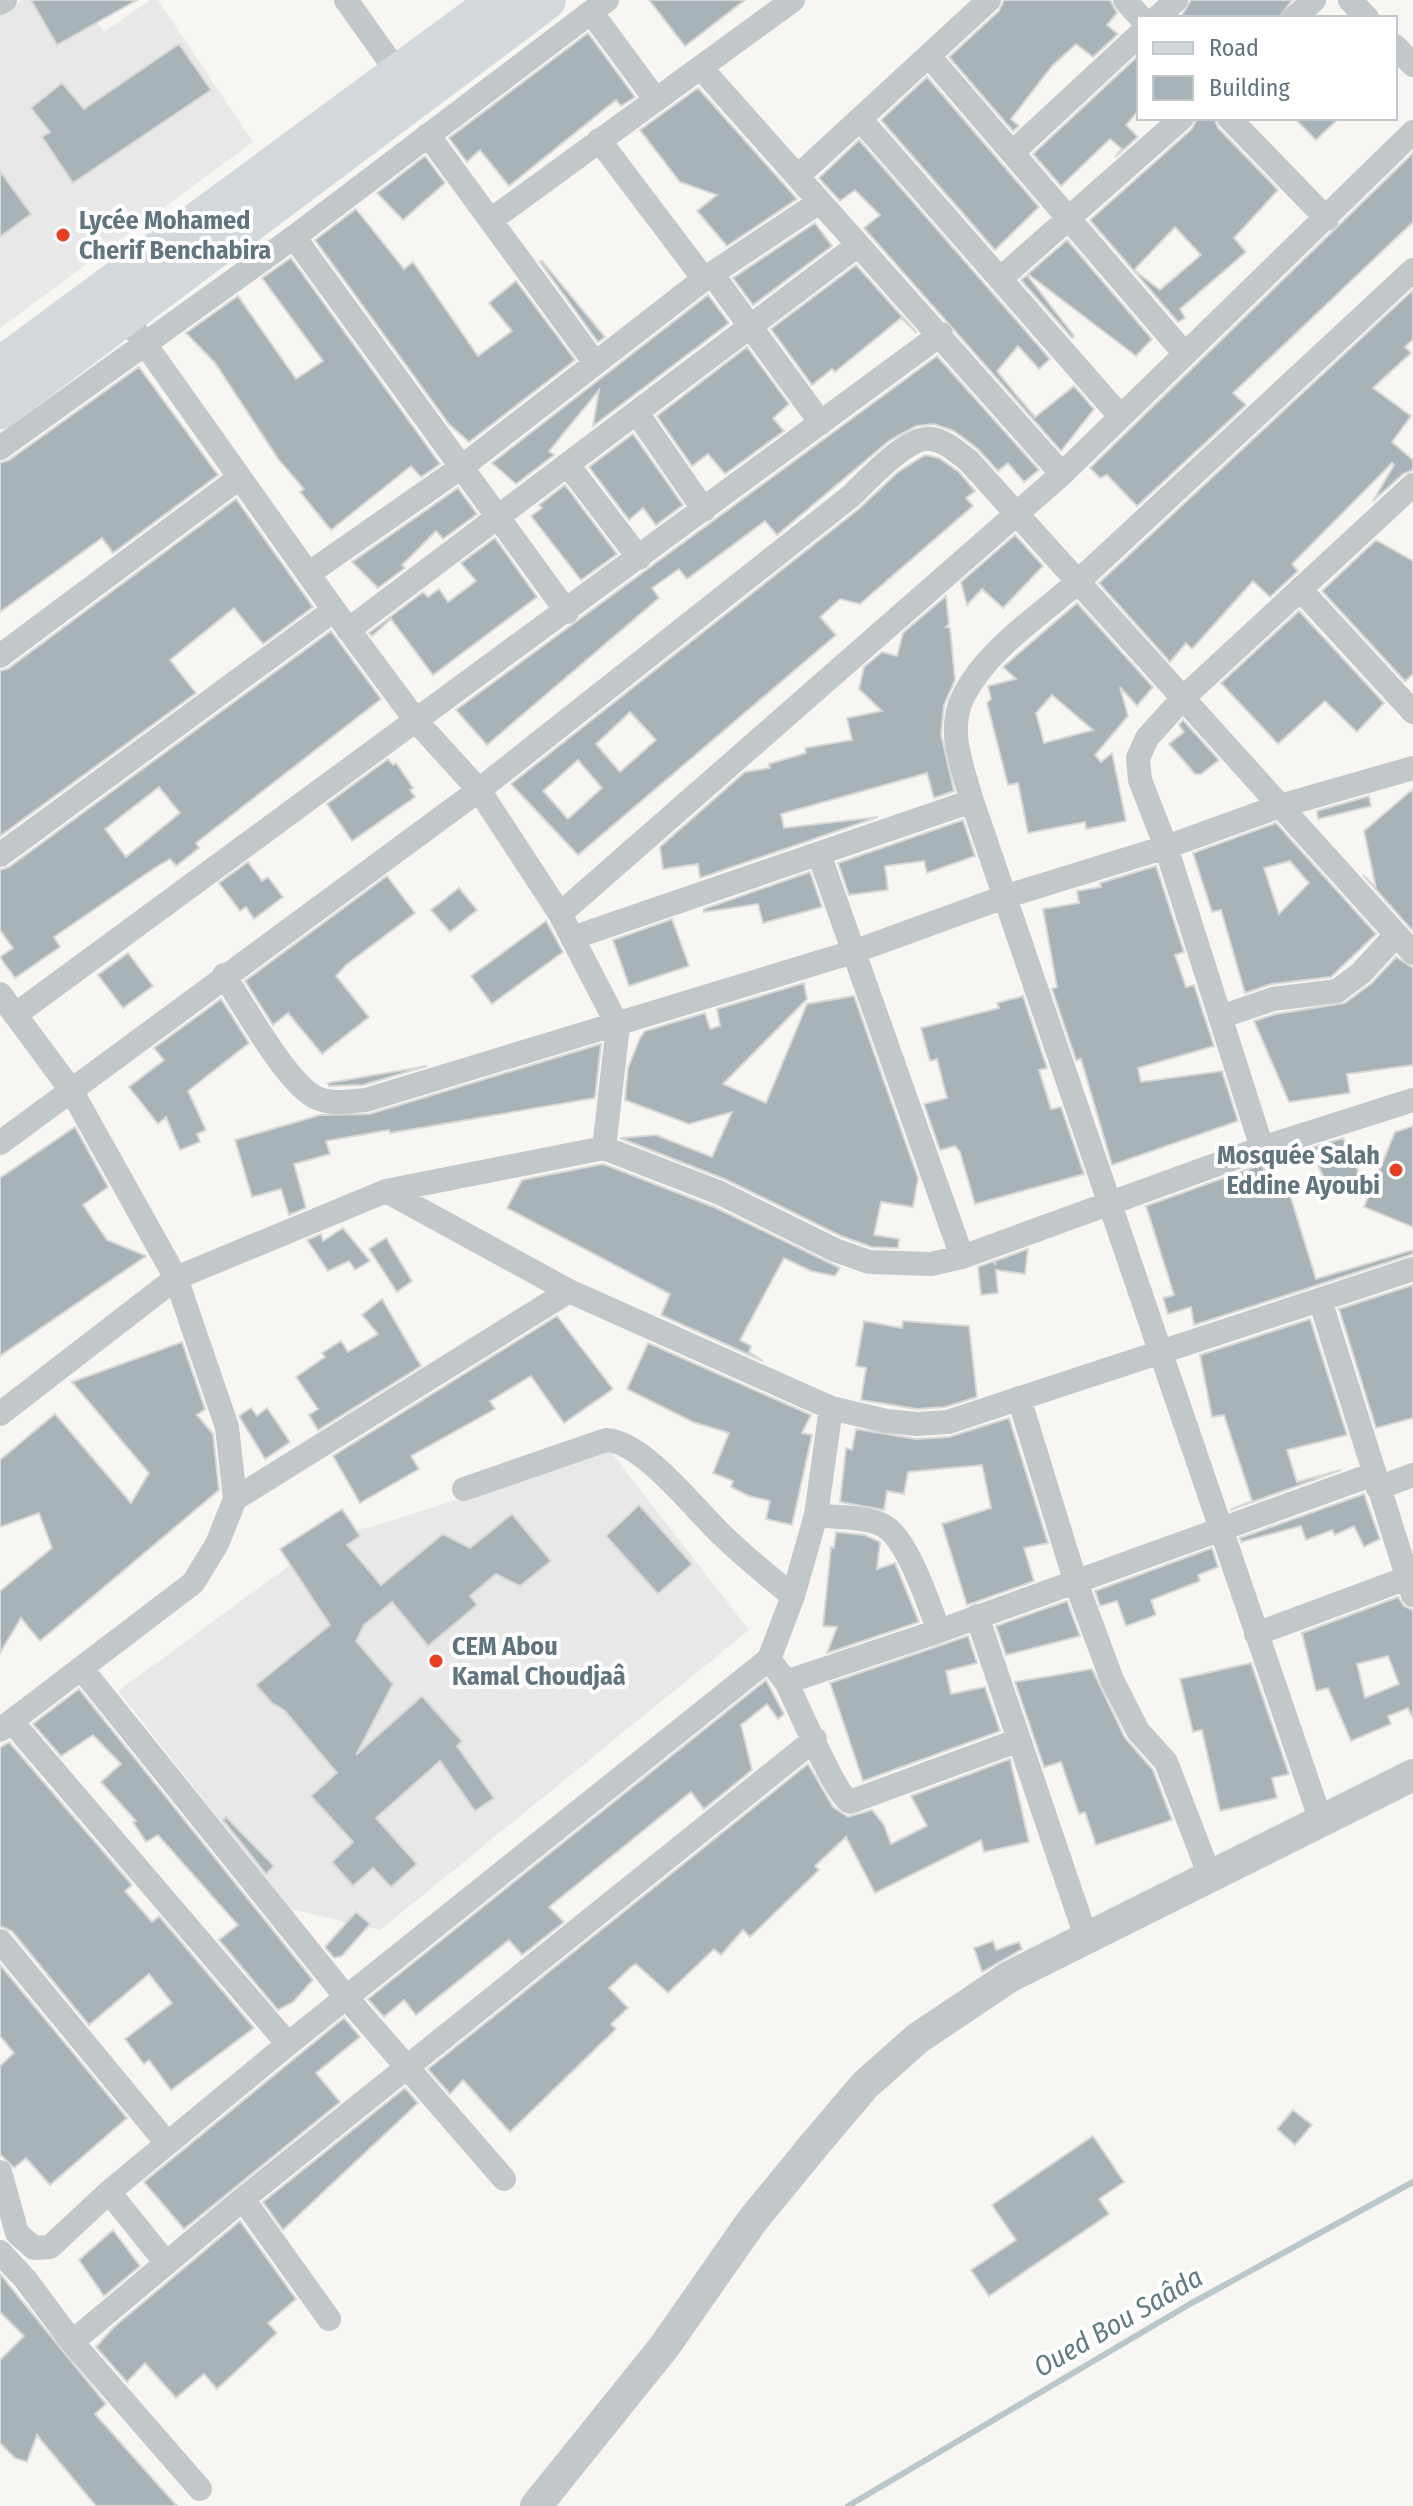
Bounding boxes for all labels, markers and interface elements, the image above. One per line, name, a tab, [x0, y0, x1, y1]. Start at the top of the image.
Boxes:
legend	[1137, 16, 1397, 120]
text: Road	[1209, 34, 1259, 62]
text: Building	[1209, 74, 1291, 102]
place label: Lycée Mohamed Cherif Benchabira	[79, 205, 271, 266]
marker: Lycée Mohamed Cherif Benchabira	[54, 226, 72, 244]
place label: Mosquée Salah Eddine Ayoubi	[1217, 1140, 1380, 1201]
marker: Mosquée Salah Eddine Ayoubi	[1387, 1161, 1405, 1179]
place label: CEM Abou Kamal Choudjaâ	[452, 1631, 626, 1692]
marker: CEM Abou Kamal Choudjaâ	[427, 1652, 445, 1670]
water label: Oued Bou Saâda	[1028, 2260, 1208, 2384]

